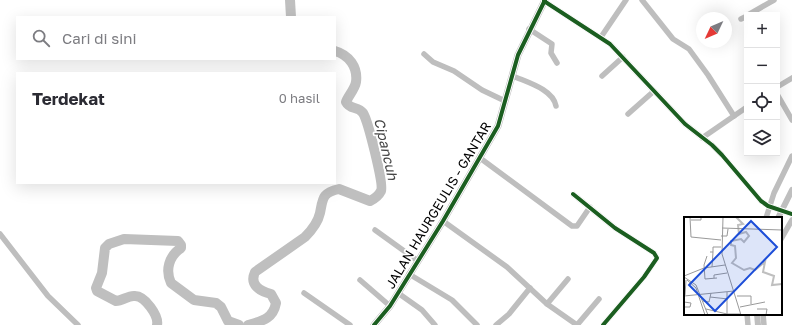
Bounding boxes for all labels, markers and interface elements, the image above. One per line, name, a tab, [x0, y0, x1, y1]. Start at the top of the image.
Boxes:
north arrow	[696, 12, 732, 48]
map controls	[744, 12, 780, 156]
button: +	[744, 12, 780, 48]
search box	[16, 16, 336, 60]
icon: search	[30, 27, 52, 49]
text: Cari di sini	[62, 29, 137, 47]
button: −	[744, 48, 780, 84]
button: locate	[744, 84, 780, 120]
text: Terdekat	[32, 88, 105, 109]
text: 0 hasil	[279, 90, 320, 106]
water label: Cipancuh	[371, 116, 402, 183]
street label: JALAN HAURGEULIS - GANTAR	[382, 119, 494, 291]
button: layers	[744, 120, 780, 156]
inset map	[684, 217, 782, 315]

